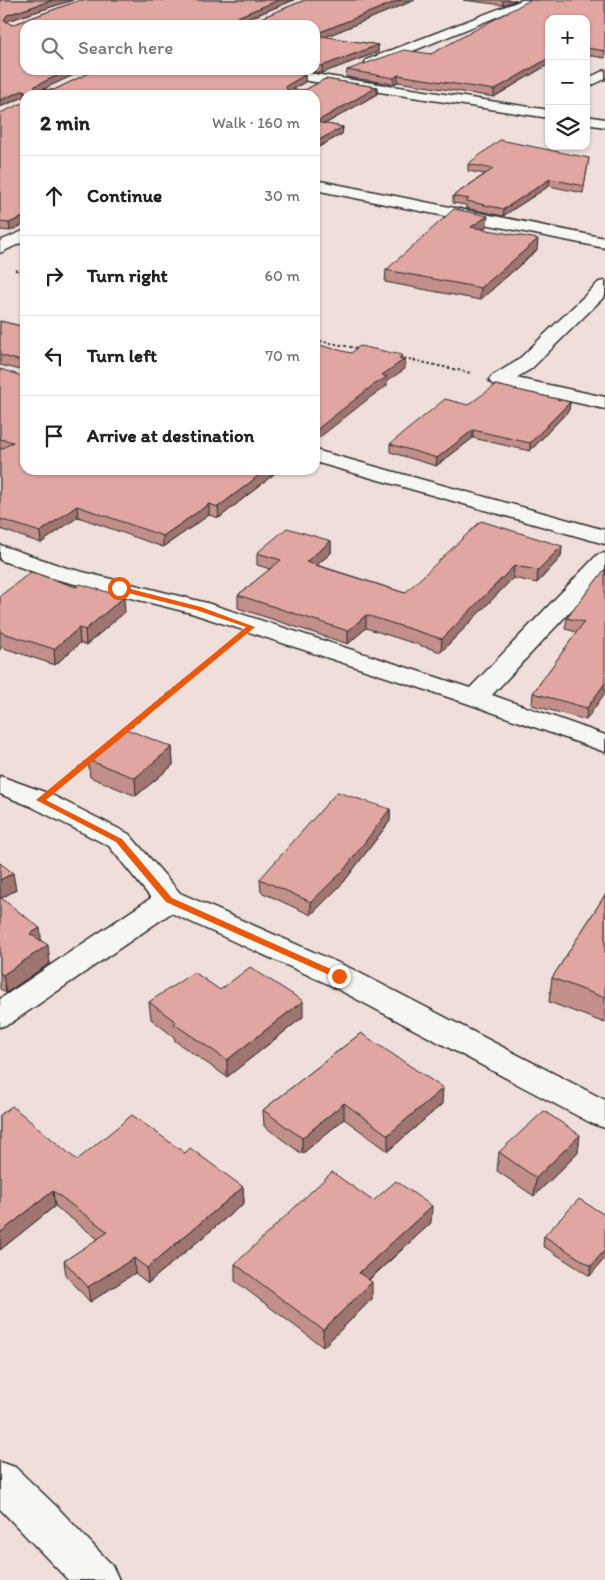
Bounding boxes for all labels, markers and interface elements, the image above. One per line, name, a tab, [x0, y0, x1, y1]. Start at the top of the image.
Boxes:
map controls	[545, 15, 590, 150]
button: +	[545, 15, 590, 60]
search box	[20, 20, 320, 75]
icon: search	[38, 34, 66, 62]
text: Search here	[78, 36, 173, 59]
button: −	[545, 60, 590, 105]
button: layers	[545, 105, 590, 150]
text: 2 min	[40, 110, 90, 135]
text: Walk · 160 m	[212, 113, 300, 132]
icon: ahead	[40, 182, 68, 210]
text: Continue	[87, 184, 162, 207]
text: 30 m	[264, 186, 300, 205]
icon: right	[40, 262, 68, 290]
text: Turn right	[87, 264, 168, 287]
text: 60 m	[265, 266, 300, 285]
icon: left	[40, 342, 68, 370]
text: Turn left	[87, 344, 157, 367]
text: 70 m	[265, 346, 300, 365]
icon: arrive	[40, 422, 68, 450]
text: Arrive at destination	[87, 424, 254, 447]
route start	[108, 577, 131, 600]
route end	[328, 965, 351, 988]

